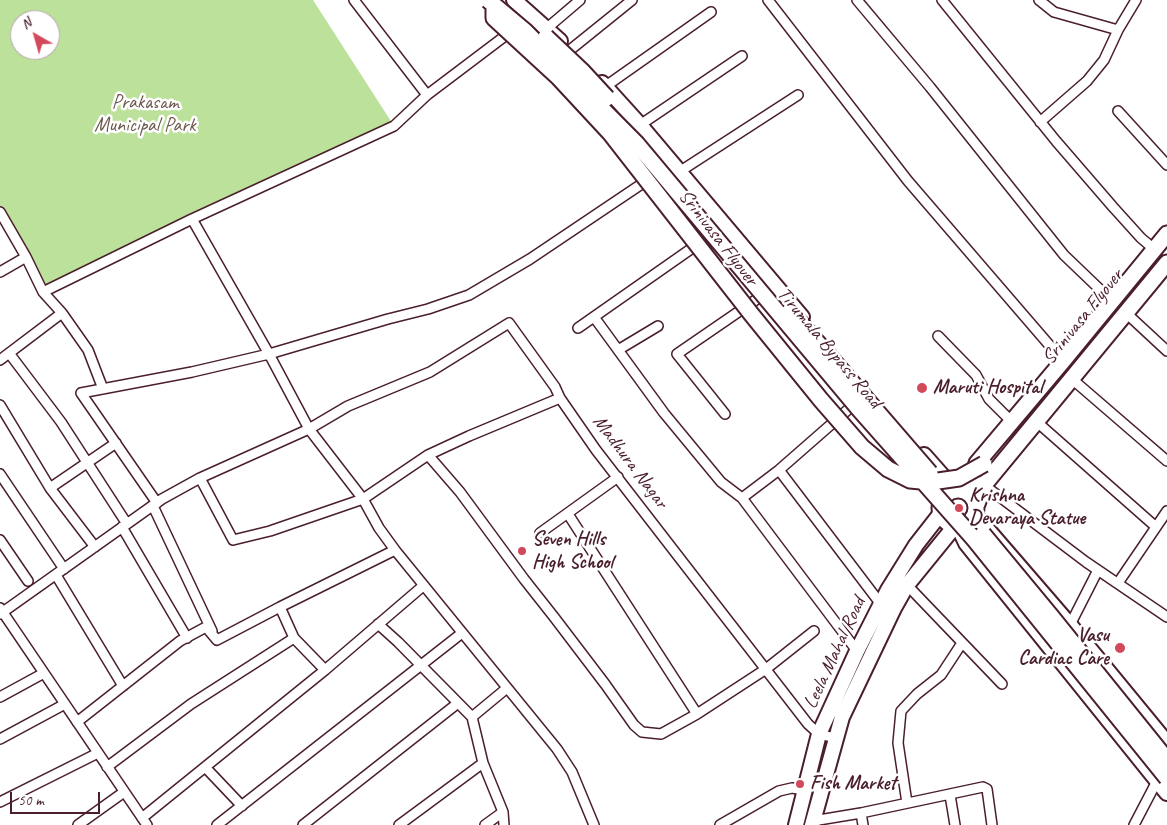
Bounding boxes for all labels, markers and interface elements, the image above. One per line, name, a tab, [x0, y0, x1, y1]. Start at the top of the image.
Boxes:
north arrow	[10, 10, 60, 60]
text: N	[17, 14, 35, 33]
park label: Prakasam Municipal Park	[94, 91, 196, 138]
street label: Srinivasa Flyover	[673, 185, 763, 291]
street label: Srinivasa Flyover	[1037, 265, 1129, 369]
street label: Tirumala Bypass Road	[771, 283, 887, 413]
place label: Maruti Hospital	[933, 376, 1042, 400]
marker: Maruti Hospital	[915, 381, 929, 395]
street label: Madhura Nagar	[587, 411, 673, 513]
place label: Krishna Devaraya Statue	[969, 484, 1085, 531]
marker: Krishna Devaraya Statue	[953, 502, 965, 514]
place label: Seven Hills High School	[532, 528, 613, 575]
marker: Seven Hills High School	[516, 545, 528, 557]
street label: Leela Mahal Road	[799, 594, 871, 712]
place label: Vasu Cardiac Care	[1018, 624, 1109, 671]
marker: Vasu Cardiac Care	[1113, 641, 1127, 655]
place label: Fish Market	[810, 772, 896, 796]
marker: Fish Market	[794, 778, 806, 790]
scale bar	[12, 782, 102, 814]
text: 50 m	[18, 791, 44, 810]

